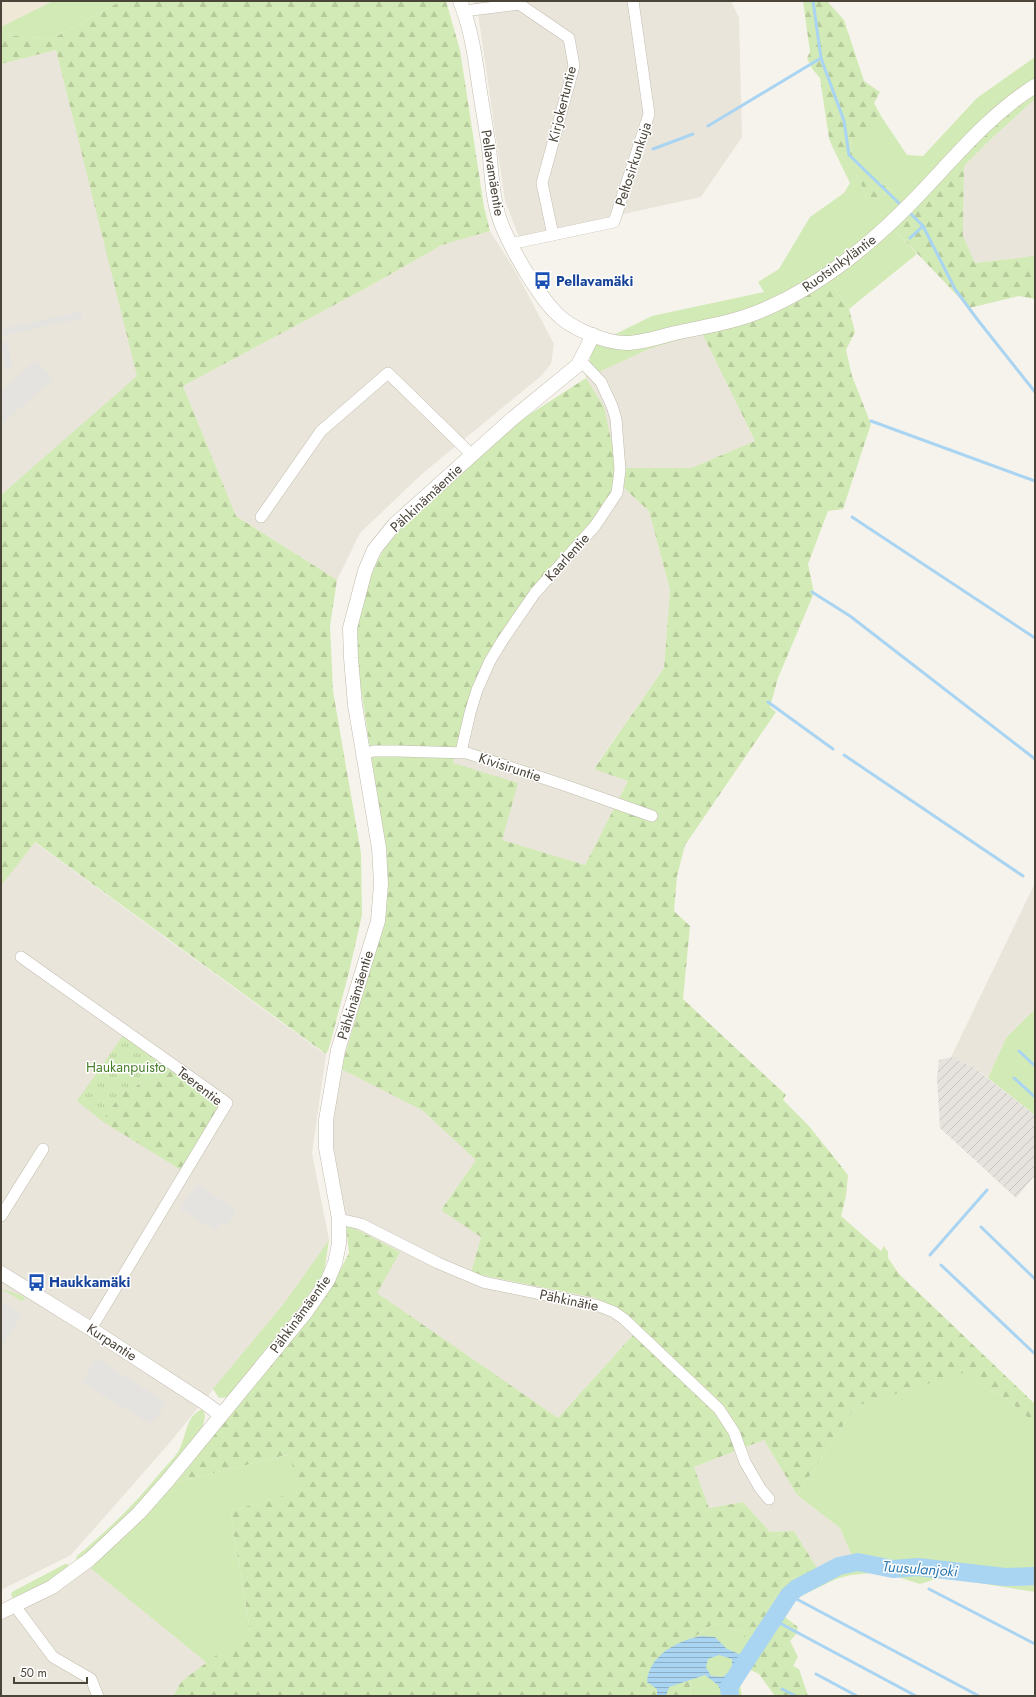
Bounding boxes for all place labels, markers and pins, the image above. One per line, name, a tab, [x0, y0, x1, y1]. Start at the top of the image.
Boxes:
bus stop icon: Pellavamäki	[533, 271, 553, 291]
place label: Pellavamäki	[556, 271, 633, 291]
bus stop icon: Haukkamäki	[26, 1272, 46, 1292]
place label: Haukkamäki	[49, 1272, 130, 1292]

